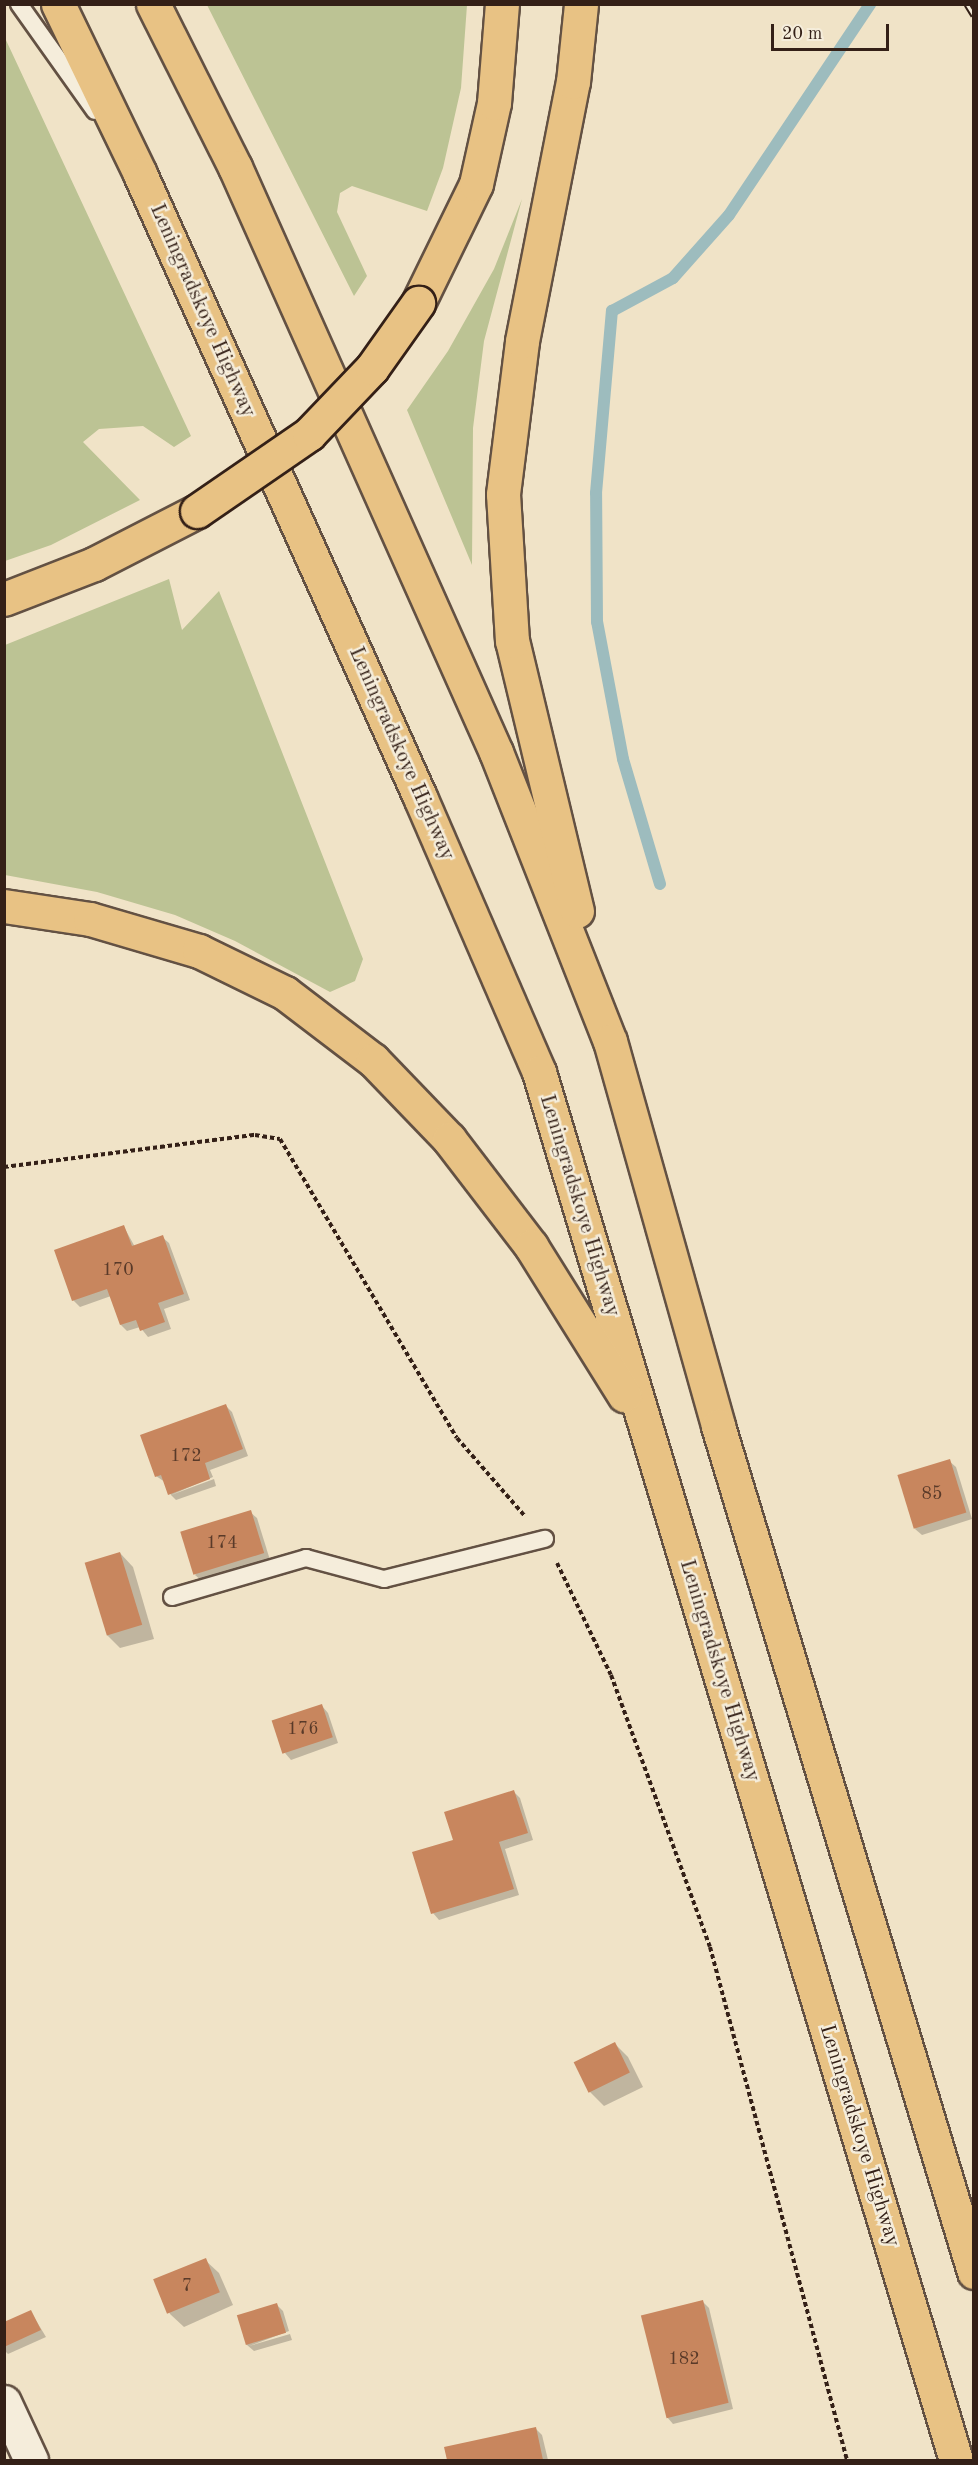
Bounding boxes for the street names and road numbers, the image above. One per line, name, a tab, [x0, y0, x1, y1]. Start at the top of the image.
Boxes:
street label: Leningradskoye Highway	[143, 200, 261, 422]
street label: Leningradskoye Highway	[342, 643, 460, 865]
street label: Leningradskoye Highway	[533, 1092, 625, 1320]
street label: Leningradskoye Highway	[673, 1557, 765, 1785]
street label: Leningradskoye Highway	[813, 2022, 905, 2250]

